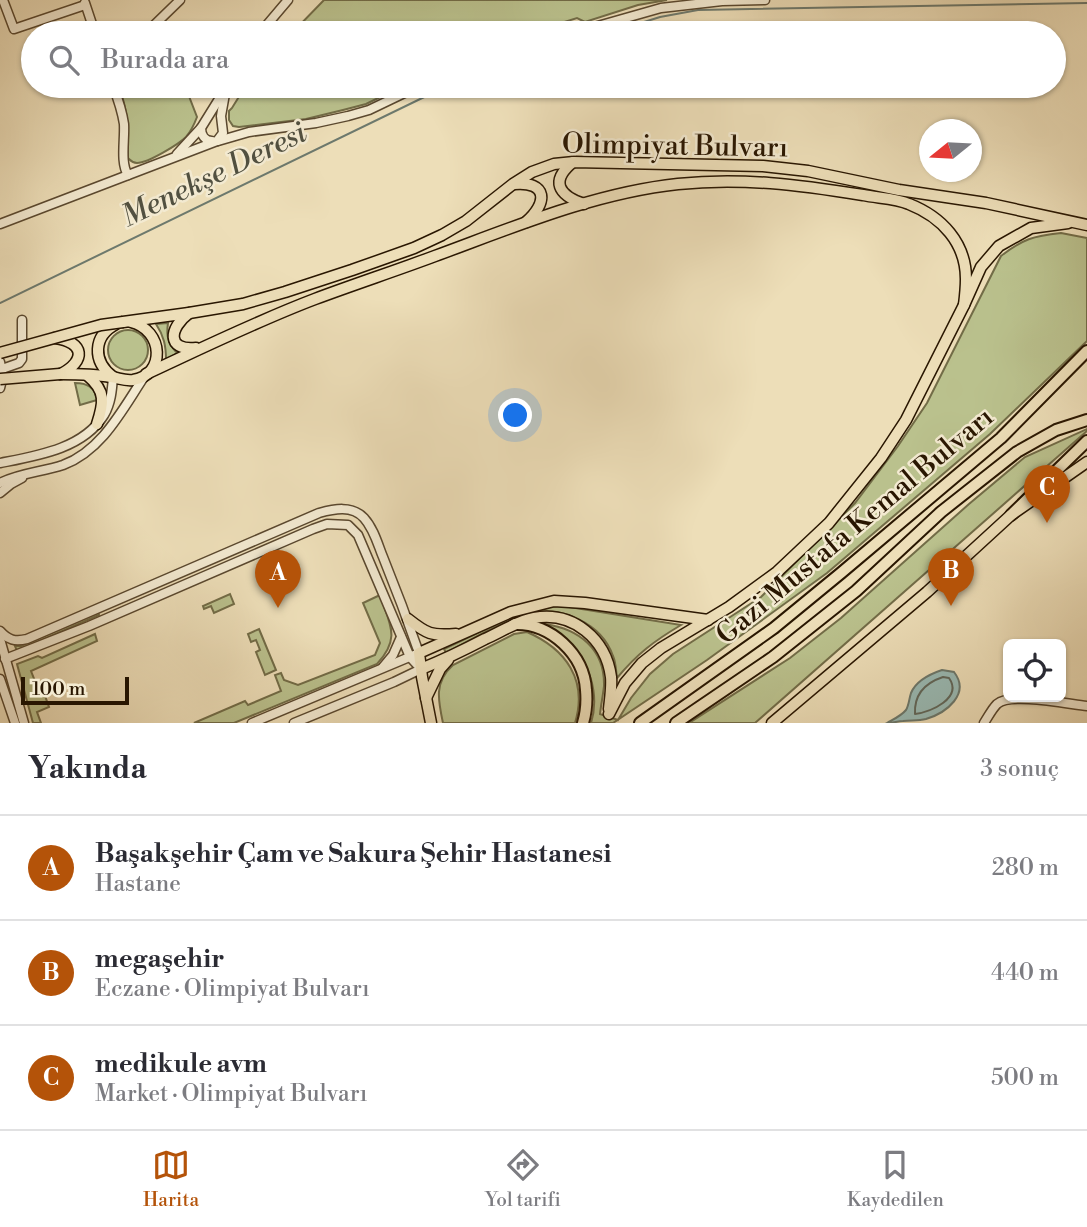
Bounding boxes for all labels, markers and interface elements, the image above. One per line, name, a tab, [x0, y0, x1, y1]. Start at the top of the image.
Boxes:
search box	[21, 21, 1066, 98]
icon: search	[45, 41, 83, 79]
text: Burada ara	[101, 44, 229, 76]
water label: Menekşe Deresi	[115, 113, 314, 236]
north arrow	[919, 119, 982, 182]
street label: Olimpiyat Bulvarı	[562, 127, 788, 165]
your location	[498, 398, 532, 432]
street label: Gazi Mustafa Kemal Bulvarı	[709, 400, 1001, 652]
pin: C	[1024, 465, 1070, 523]
pin: B	[928, 548, 974, 606]
pin: A	[255, 550, 301, 608]
map controls	[1003, 639, 1066, 702]
button: locate	[1003, 639, 1066, 702]
scale bar	[21, 674, 130, 706]
text: 100 m	[32, 677, 85, 701]
text: Yakında	[28, 750, 147, 788]
text: 3 sonuç	[980, 755, 1059, 783]
text: Başakşehir Çam ve Sakura Şehir Hastanesi	[95, 838, 612, 870]
text: A	[43, 854, 59, 882]
text: 280 m	[992, 854, 1059, 882]
text: Hastane	[95, 870, 181, 898]
text: megaşehir	[95, 943, 224, 975]
text: B	[42, 959, 60, 987]
text: 440 m	[991, 959, 1059, 987]
text: Eczane · Olimpiyat Bulvarı	[95, 975, 370, 1003]
text: medikule avm	[95, 1048, 267, 1080]
text: C	[43, 1064, 59, 1092]
text: 500 m	[991, 1064, 1059, 1092]
text: Market · Olimpiyat Bulvarı	[95, 1080, 367, 1108]
tab: Harita	[143, 1146, 199, 1212]
tab: Yol tarifi	[485, 1146, 561, 1212]
tab: Kaydedilen	[847, 1146, 944, 1212]

